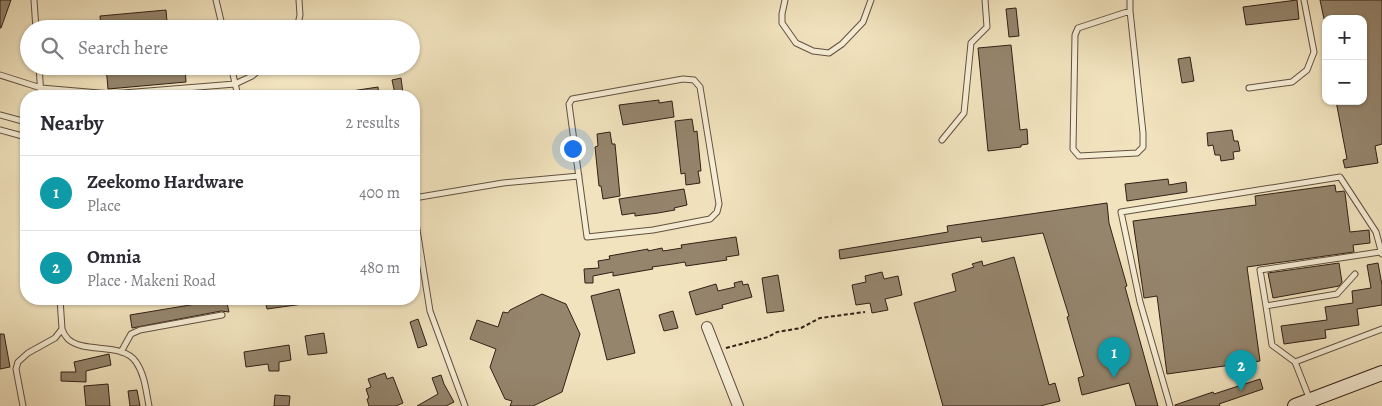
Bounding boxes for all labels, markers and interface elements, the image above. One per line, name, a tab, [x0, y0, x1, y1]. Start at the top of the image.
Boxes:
map controls	[1322, 15, 1367, 105]
button: +	[1322, 15, 1367, 60]
search box	[20, 20, 420, 75]
icon: search	[38, 34, 66, 62]
text: Search here	[78, 35, 168, 61]
button: −	[1322, 60, 1367, 105]
text: Nearby	[40, 109, 103, 137]
text: 2 results	[345, 112, 400, 134]
your location	[560, 136, 586, 162]
text: Zeekomo Hardware	[87, 169, 244, 195]
text: 1	[53, 182, 59, 204]
text: 400 m	[359, 182, 400, 204]
text: Place	[87, 195, 121, 217]
text: Omnia	[87, 244, 141, 270]
text: 2	[52, 257, 60, 279]
text: 480 m	[360, 257, 400, 279]
text: Place · Makeni Road	[87, 270, 216, 292]
pin: 1	[1098, 337, 1130, 378]
pin: 2	[1225, 350, 1257, 391]

